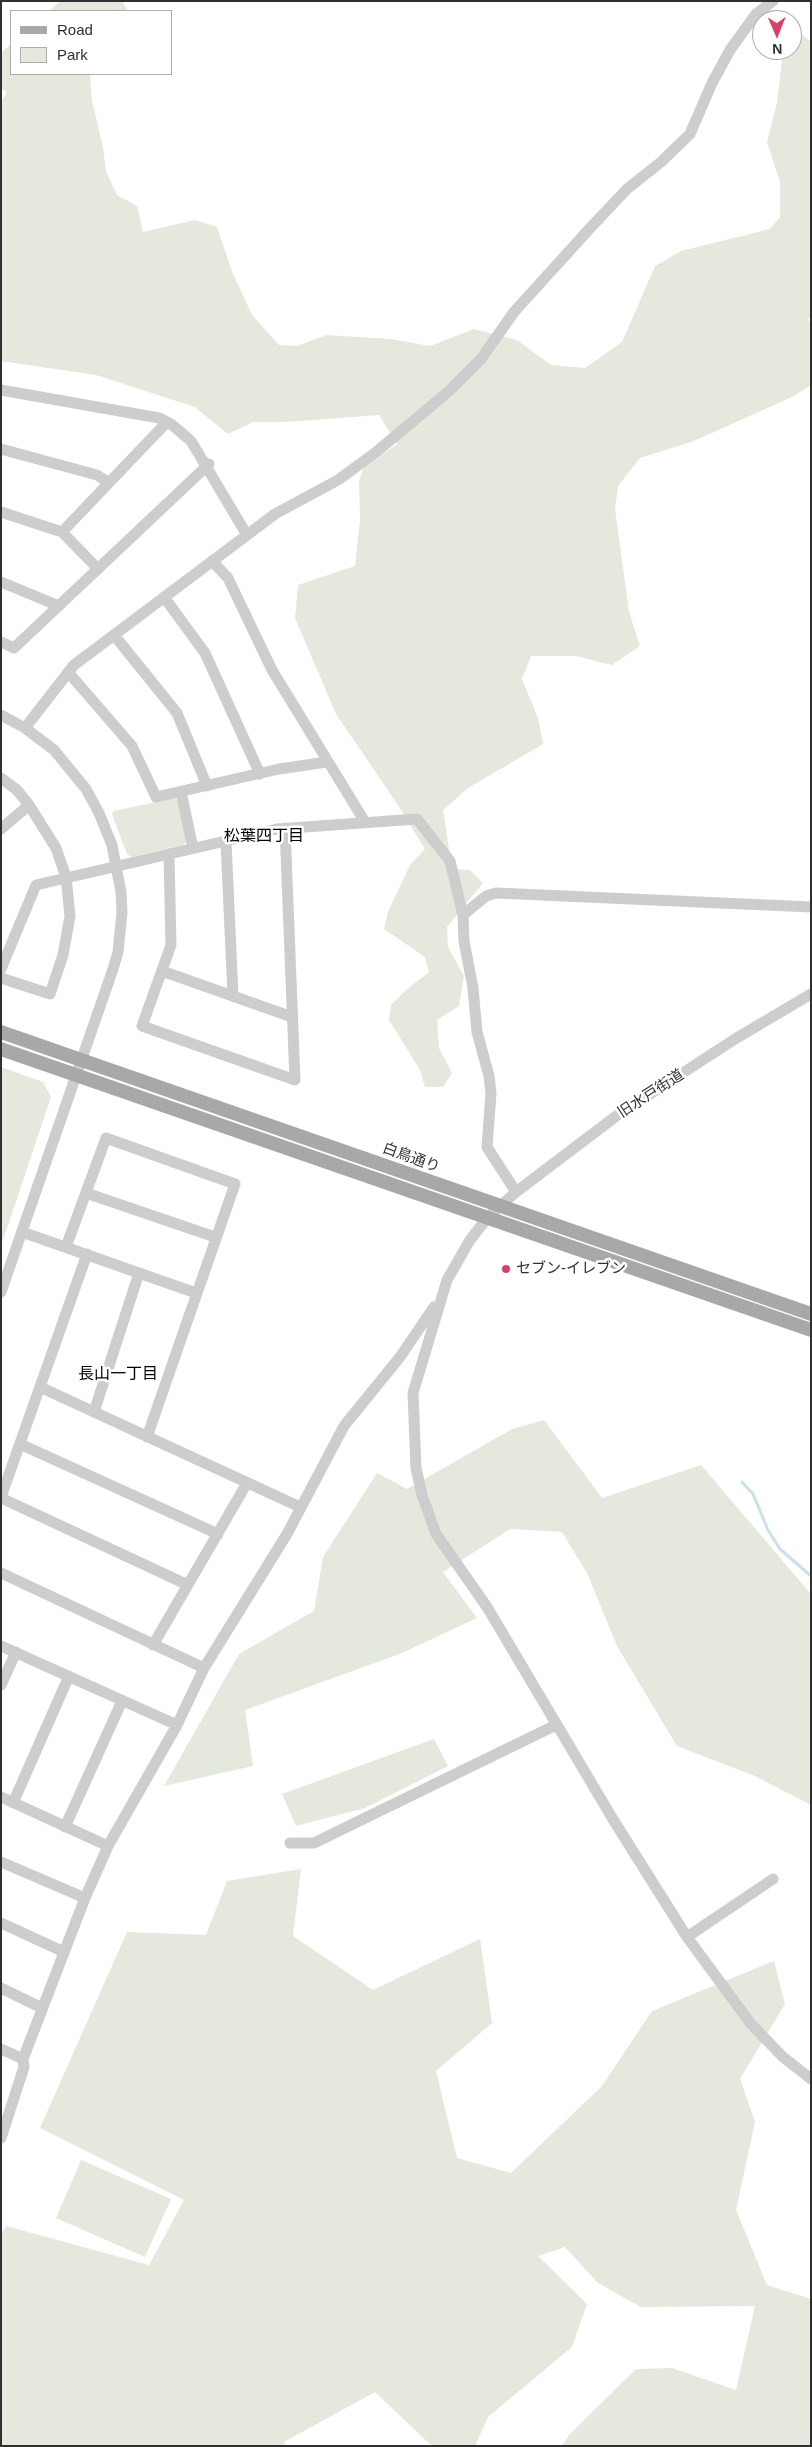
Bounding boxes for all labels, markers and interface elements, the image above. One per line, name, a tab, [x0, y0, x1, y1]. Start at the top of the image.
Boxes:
legend	[10, 10, 172, 75]
north arrow	[752, 10, 802, 60]
text: Road	[57, 21, 93, 38]
text: N	[772, 41, 782, 57]
text: Park	[57, 46, 88, 63]
district label: 松葉四丁目	[224, 827, 304, 847]
street label: 旧水戸街道	[615, 1066, 687, 1122]
street label: 白鳥通り	[380, 1139, 442, 1177]
place label: セブン-イレブン	[516, 1260, 626, 1278]
marker: セブン-イレブン	[500, 1263, 512, 1275]
district label: 長山一丁目	[78, 1365, 158, 1385]

